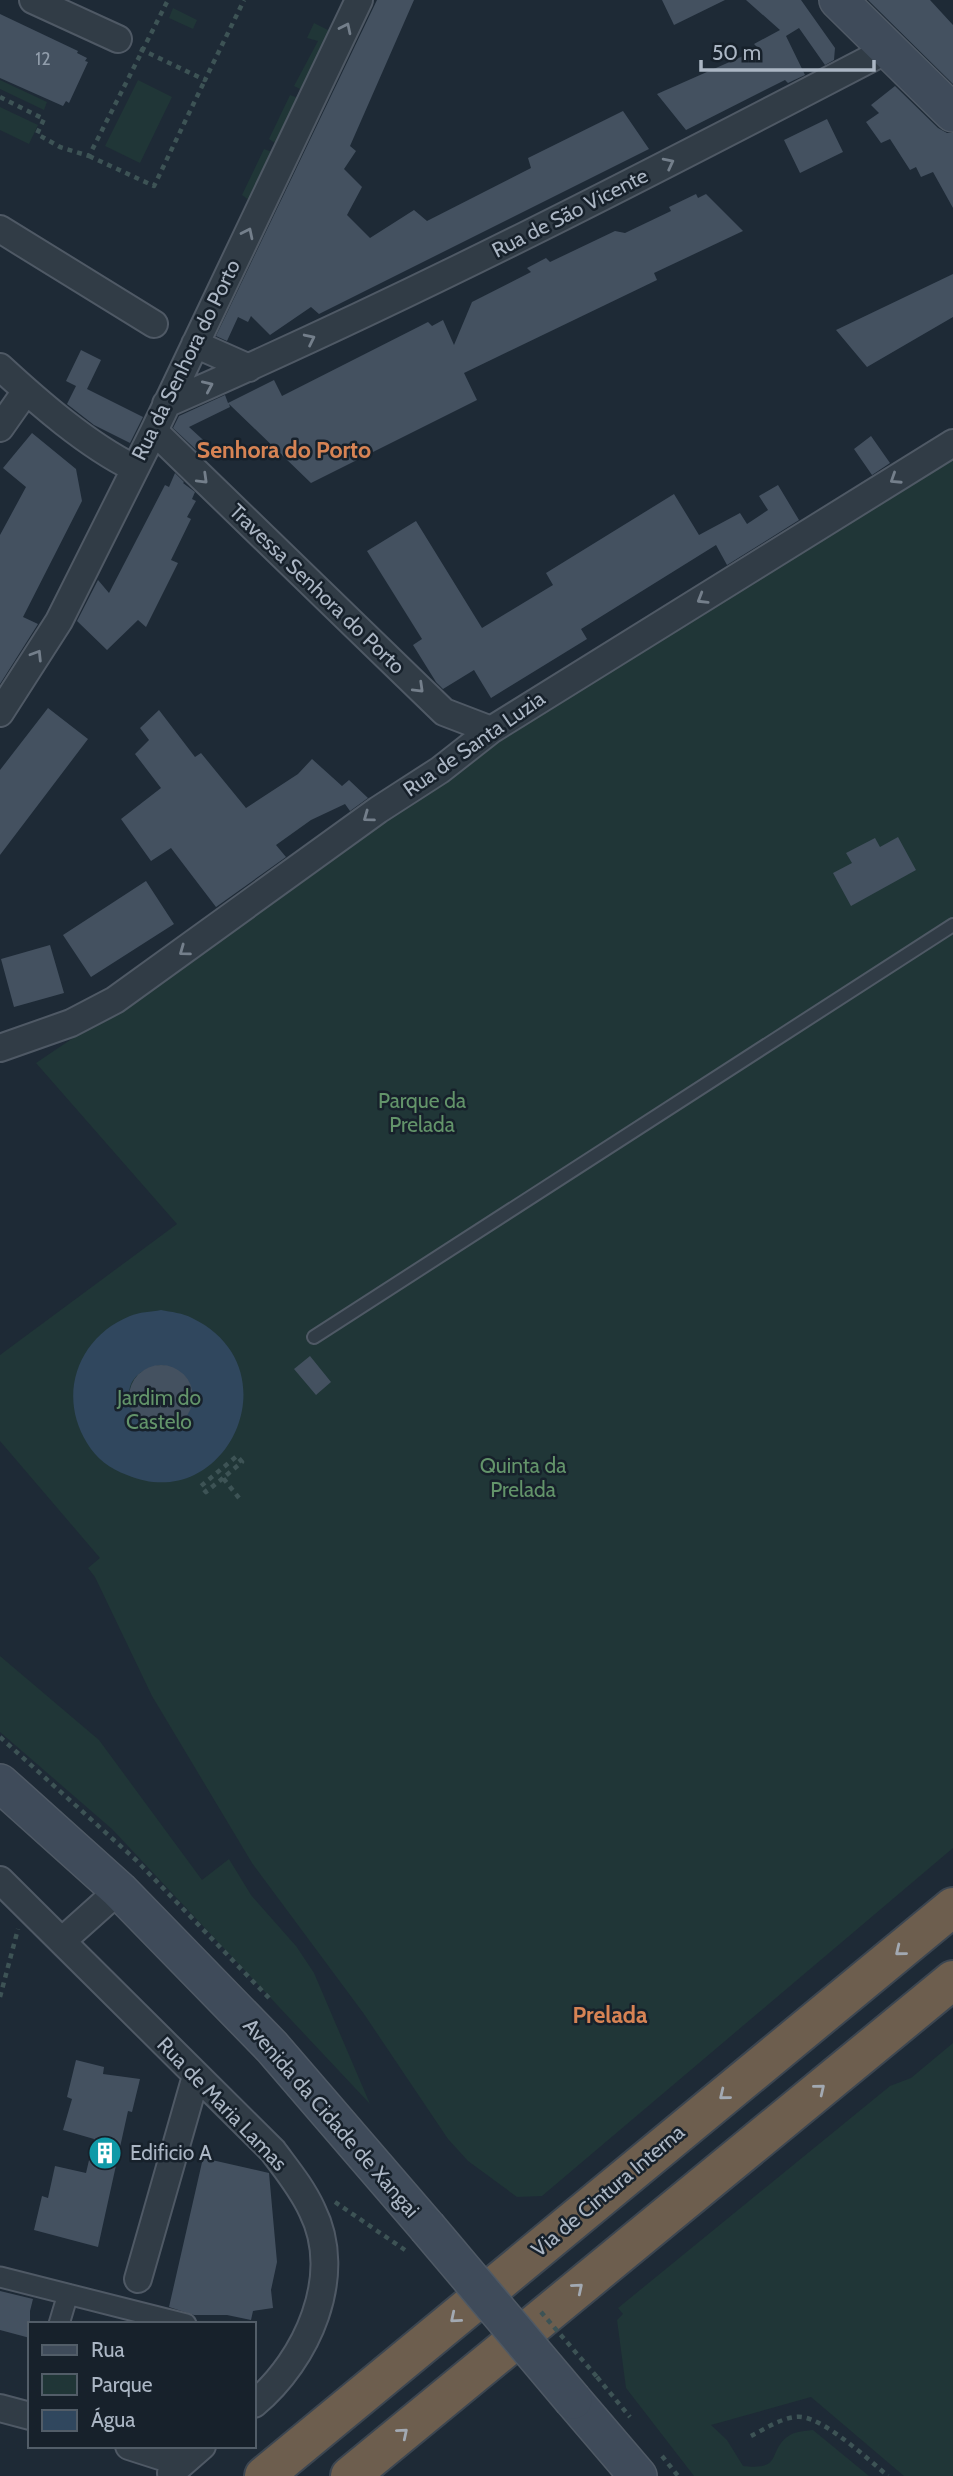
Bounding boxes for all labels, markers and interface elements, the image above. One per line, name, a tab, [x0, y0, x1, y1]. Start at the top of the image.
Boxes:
one-way arrow	[337, 23, 351, 35]
scale bar	[701, 28, 874, 72]
text: 50 m	[712, 40, 761, 65]
house number: 12	[35, 48, 51, 70]
one-way arrow	[662, 158, 674, 172]
street label: Rua de São Vicente	[488, 162, 652, 263]
one-way arrow	[239, 228, 253, 240]
street label: Rua da Senhora do Porto	[126, 255, 245, 464]
one-way arrow	[303, 333, 315, 347]
one-way arrow	[200, 380, 213, 394]
district label: Senhora do Porto	[197, 436, 371, 464]
one-way arrow	[195, 470, 208, 483]
one-way arrow	[890, 471, 903, 484]
street label: Travessa Senhora do Porto	[224, 498, 410, 679]
one-way arrow	[697, 591, 710, 604]
one-way arrow	[28, 650, 41, 663]
one-way arrow	[411, 680, 424, 693]
street label: Rua de Santa Luzia	[398, 685, 549, 802]
one-way arrow	[363, 809, 376, 821]
one-way arrow	[179, 943, 192, 955]
park label: Parque da Prelada	[378, 1088, 466, 1137]
park label: Jardim do Castelo	[116, 1385, 201, 1434]
park label: Quinta da Prelada	[480, 1453, 566, 1502]
one-way arrow	[896, 1942, 908, 1955]
district label: Prelada	[573, 2001, 648, 2029]
street label: Avenida da Cidade de Xangai	[238, 2013, 425, 2222]
street label: Rua de Maria Lamas	[152, 2032, 293, 2176]
one-way arrow	[813, 2084, 825, 2097]
one-way arrow	[720, 2086, 732, 2099]
street label: Via de Cintura Interna	[526, 2119, 689, 2262]
building icon: Edificio A	[86, 2134, 124, 2172]
place label: Edificio A	[130, 2140, 212, 2165]
one-way arrow	[570, 2284, 583, 2296]
one-way arrow	[450, 2310, 463, 2322]
legend	[28, 2322, 256, 2448]
text: Rua	[91, 2337, 125, 2362]
text: Parque	[91, 2372, 153, 2397]
text: Água	[91, 2407, 135, 2432]
one-way arrow	[395, 2428, 408, 2441]

